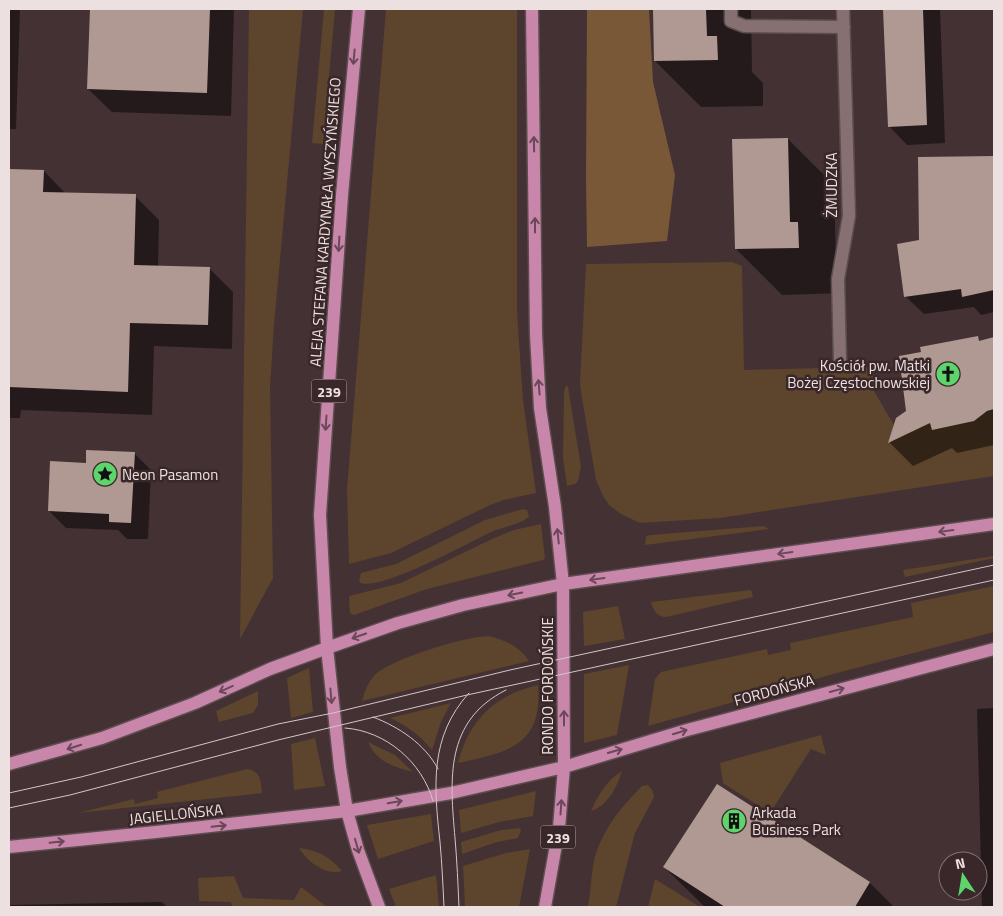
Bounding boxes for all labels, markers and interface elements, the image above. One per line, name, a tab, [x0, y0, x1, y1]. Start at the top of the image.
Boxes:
one-way arrow	[350, 49, 359, 65]
street label: ALEJA STEFANA KARDYNAŁA WYSZYŃSKIEGO	[303, 77, 347, 367]
one-way arrow	[529, 136, 538, 152]
street label: ŻMUDZKA	[820, 152, 843, 218]
one-way arrow	[530, 217, 540, 233]
one-way arrow	[334, 235, 343, 251]
place label: Kościół pw. Matki Bożej Częstochowskiej	[787, 354, 930, 394]
church icon: Kościół pw. Matki Bożej Częstochowskiej	[935, 361, 961, 387]
one-way arrow	[534, 379, 543, 395]
road number: 239	[312, 380, 346, 402]
one-way arrow	[322, 415, 331, 431]
place icon: Neon Pasamon	[92, 461, 118, 487]
place label: Neon Pasamon	[122, 463, 218, 486]
one-way arrow	[938, 526, 954, 536]
one-way arrow	[553, 528, 563, 544]
one-way arrow	[777, 548, 793, 558]
one-way arrow	[589, 574, 605, 584]
one-way arrow	[508, 590, 524, 599]
street label: RONDO FORDOŃSKIE	[536, 617, 559, 755]
one-way arrow	[351, 632, 367, 641]
street label: FORDOŃSKA	[731, 668, 817, 712]
one-way arrow	[219, 685, 234, 695]
one-way arrow	[828, 685, 844, 694]
one-way arrow	[326, 688, 336, 704]
one-way arrow	[559, 710, 569, 726]
one-way arrow	[671, 726, 687, 736]
one-way arrow	[66, 742, 82, 752]
one-way arrow	[607, 746, 623, 756]
one-way arrow	[387, 797, 403, 807]
street label: JAGIELLOŃSKA	[128, 798, 224, 830]
one-way arrow	[556, 800, 565, 816]
place label: Arkada Business Park	[752, 801, 841, 841]
building icon: Arkada Business Park	[721, 808, 747, 834]
one-way arrow	[211, 821, 227, 831]
road number: 239	[540, 826, 576, 849]
one-way arrow	[49, 837, 65, 847]
one-way arrow	[352, 838, 362, 854]
north arrow	[938, 851, 988, 901]
text: N	[953, 852, 967, 874]

